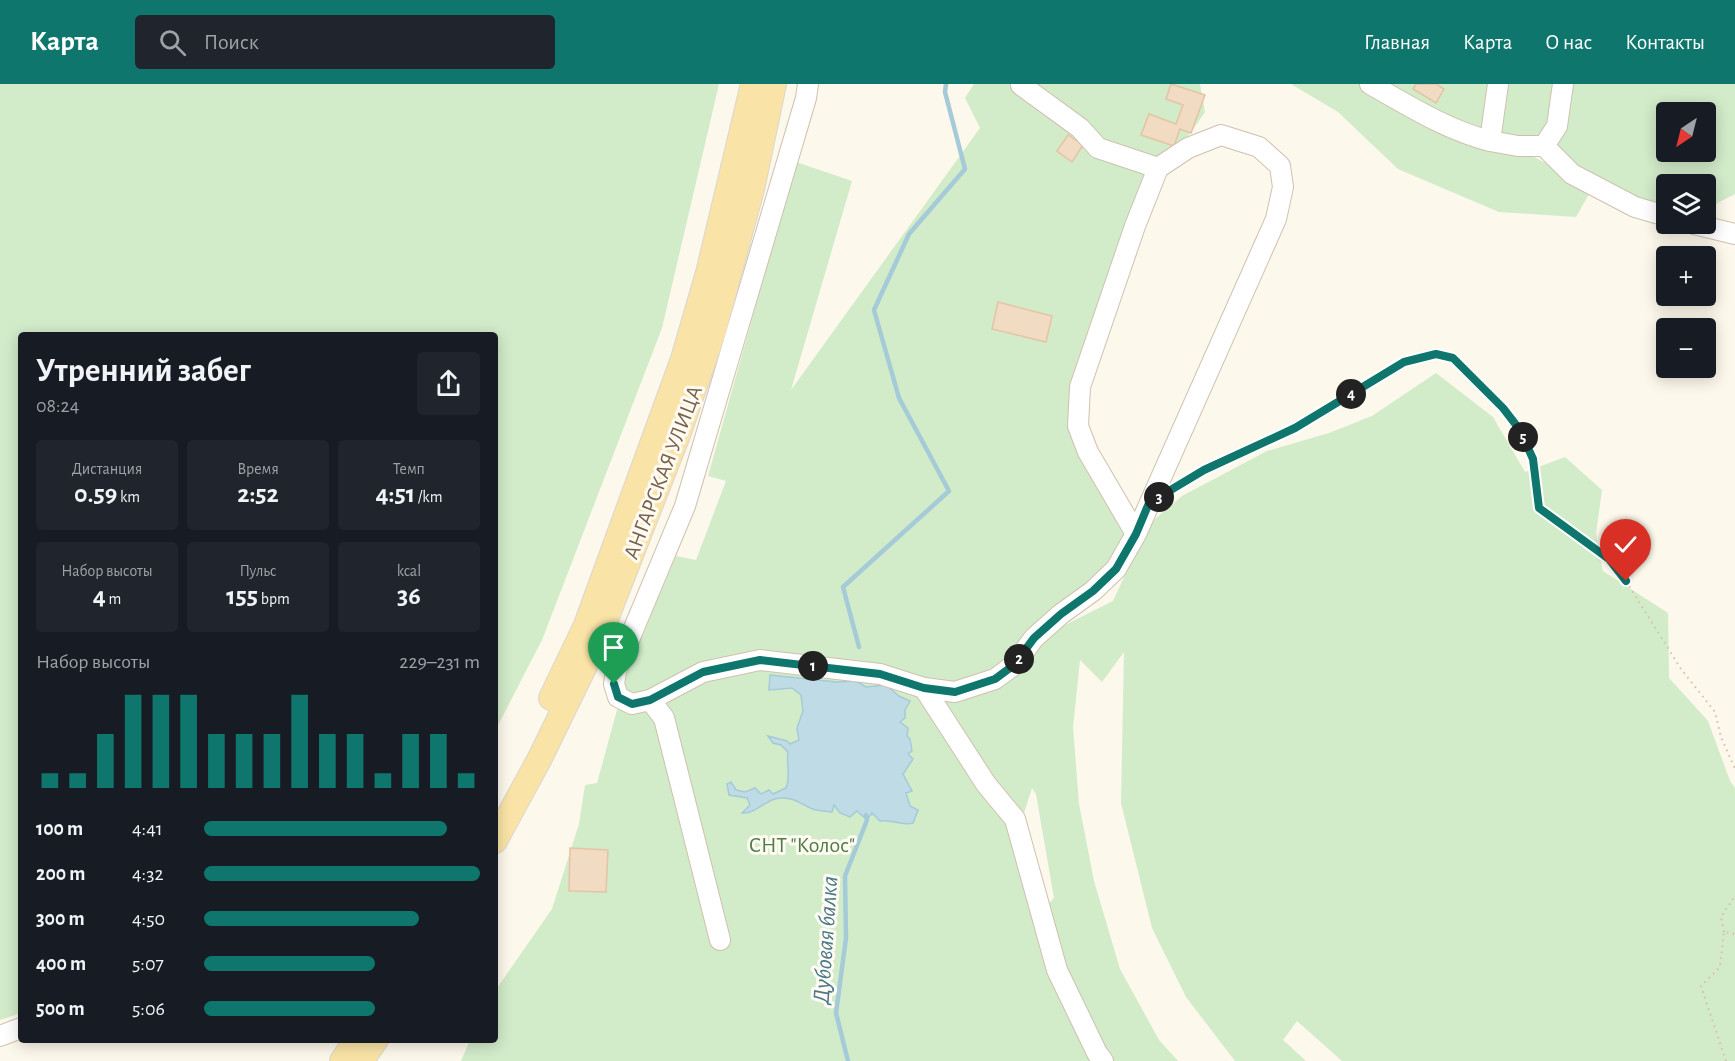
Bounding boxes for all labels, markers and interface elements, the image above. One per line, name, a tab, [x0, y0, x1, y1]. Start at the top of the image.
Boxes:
search box	[135, 15, 555, 69]
icon: search	[156, 26, 189, 59]
text: Карта	[30, 28, 99, 56]
text: Поиск	[204, 31, 259, 53]
text: Главная	[1364, 32, 1430, 53]
text: Карта	[1463, 32, 1512, 53]
text: О нас	[1545, 32, 1592, 53]
text: Контакты	[1625, 32, 1705, 53]
north arrow	[1656, 102, 1716, 162]
map controls	[1656, 102, 1716, 378]
button: layers	[1656, 174, 1716, 234]
button: +	[1656, 246, 1716, 306]
button: −	[1656, 318, 1716, 378]
button: share	[417, 352, 480, 415]
text: Утренний забег	[36, 355, 251, 388]
pin: 4	[1336, 379, 1366, 409]
street label: АНГАРСКАЯ УЛИЦА	[620, 383, 706, 562]
text: 4	[1347, 386, 1355, 402]
text: 08:24	[36, 396, 79, 416]
pin: 5	[1508, 422, 1538, 452]
text: 5	[1520, 429, 1526, 445]
text: Дистанция	[72, 461, 142, 477]
text: Время	[237, 461, 279, 477]
text: Темп	[393, 461, 425, 477]
text: 0.59	[74, 481, 117, 507]
text: 2:52	[237, 481, 279, 507]
text: 4:51	[376, 481, 415, 507]
pin: 3	[1144, 482, 1174, 512]
text: km	[117, 489, 140, 505]
text: /km	[415, 489, 442, 505]
text: 3	[1156, 489, 1162, 505]
pin	[1600, 519, 1651, 581]
icon: check	[1609, 528, 1642, 561]
text: Набор высоты	[61, 563, 153, 579]
text: Пульс	[239, 563, 277, 579]
text: kcal	[397, 563, 421, 579]
text: 4	[93, 583, 106, 609]
text: 155	[226, 583, 258, 609]
text: 36	[397, 583, 421, 609]
text: m	[106, 591, 121, 607]
text: bpm	[258, 591, 290, 607]
pin	[588, 622, 639, 684]
icon: arrive	[597, 631, 630, 664]
pin: 2	[1004, 644, 1034, 674]
pin: 1	[798, 651, 828, 681]
text: 2	[1015, 651, 1023, 667]
text: Набор высоты	[36, 652, 150, 672]
text: 229–231 m	[399, 652, 480, 672]
text: 1	[810, 658, 816, 674]
text: 100 m	[36, 819, 83, 839]
text: 4:41	[132, 819, 163, 839]
park label: СНТ "Колос"	[749, 834, 855, 856]
text: 200 m	[36, 864, 85, 884]
text: 4:32	[132, 864, 164, 884]
water label: Дубовая балка	[809, 875, 842, 1006]
text: 300 m	[36, 909, 85, 929]
text: 4:50	[132, 909, 165, 929]
text: 400 m	[36, 954, 86, 974]
text: 5:07	[132, 954, 164, 974]
text: 500 m	[36, 999, 85, 1019]
text: 5:06	[132, 999, 165, 1019]

